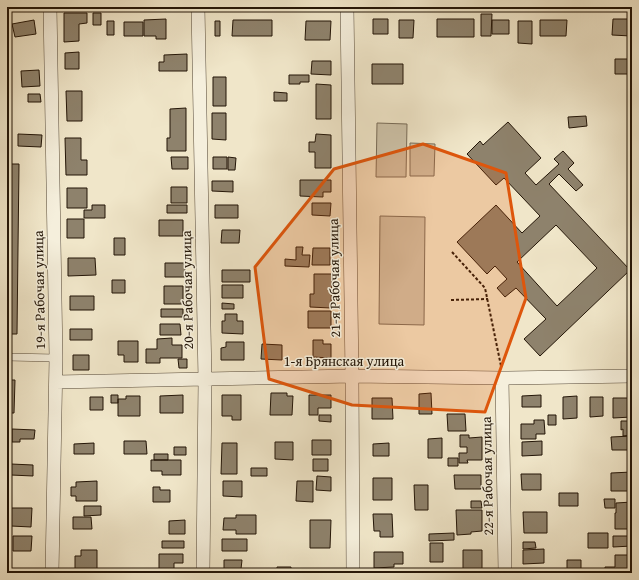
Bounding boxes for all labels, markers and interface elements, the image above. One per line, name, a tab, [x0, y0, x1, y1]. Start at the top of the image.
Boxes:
street label: 21-я Рабочая улица	[323, 218, 345, 338]
street label: 19-я Рабочая улица	[28, 230, 50, 350]
street label: 20-я Рабочая улица	[176, 230, 198, 350]
street label: 1-я Брянская улица	[284, 351, 405, 371]
street label: 22-я Рабочая улица	[476, 416, 498, 536]

